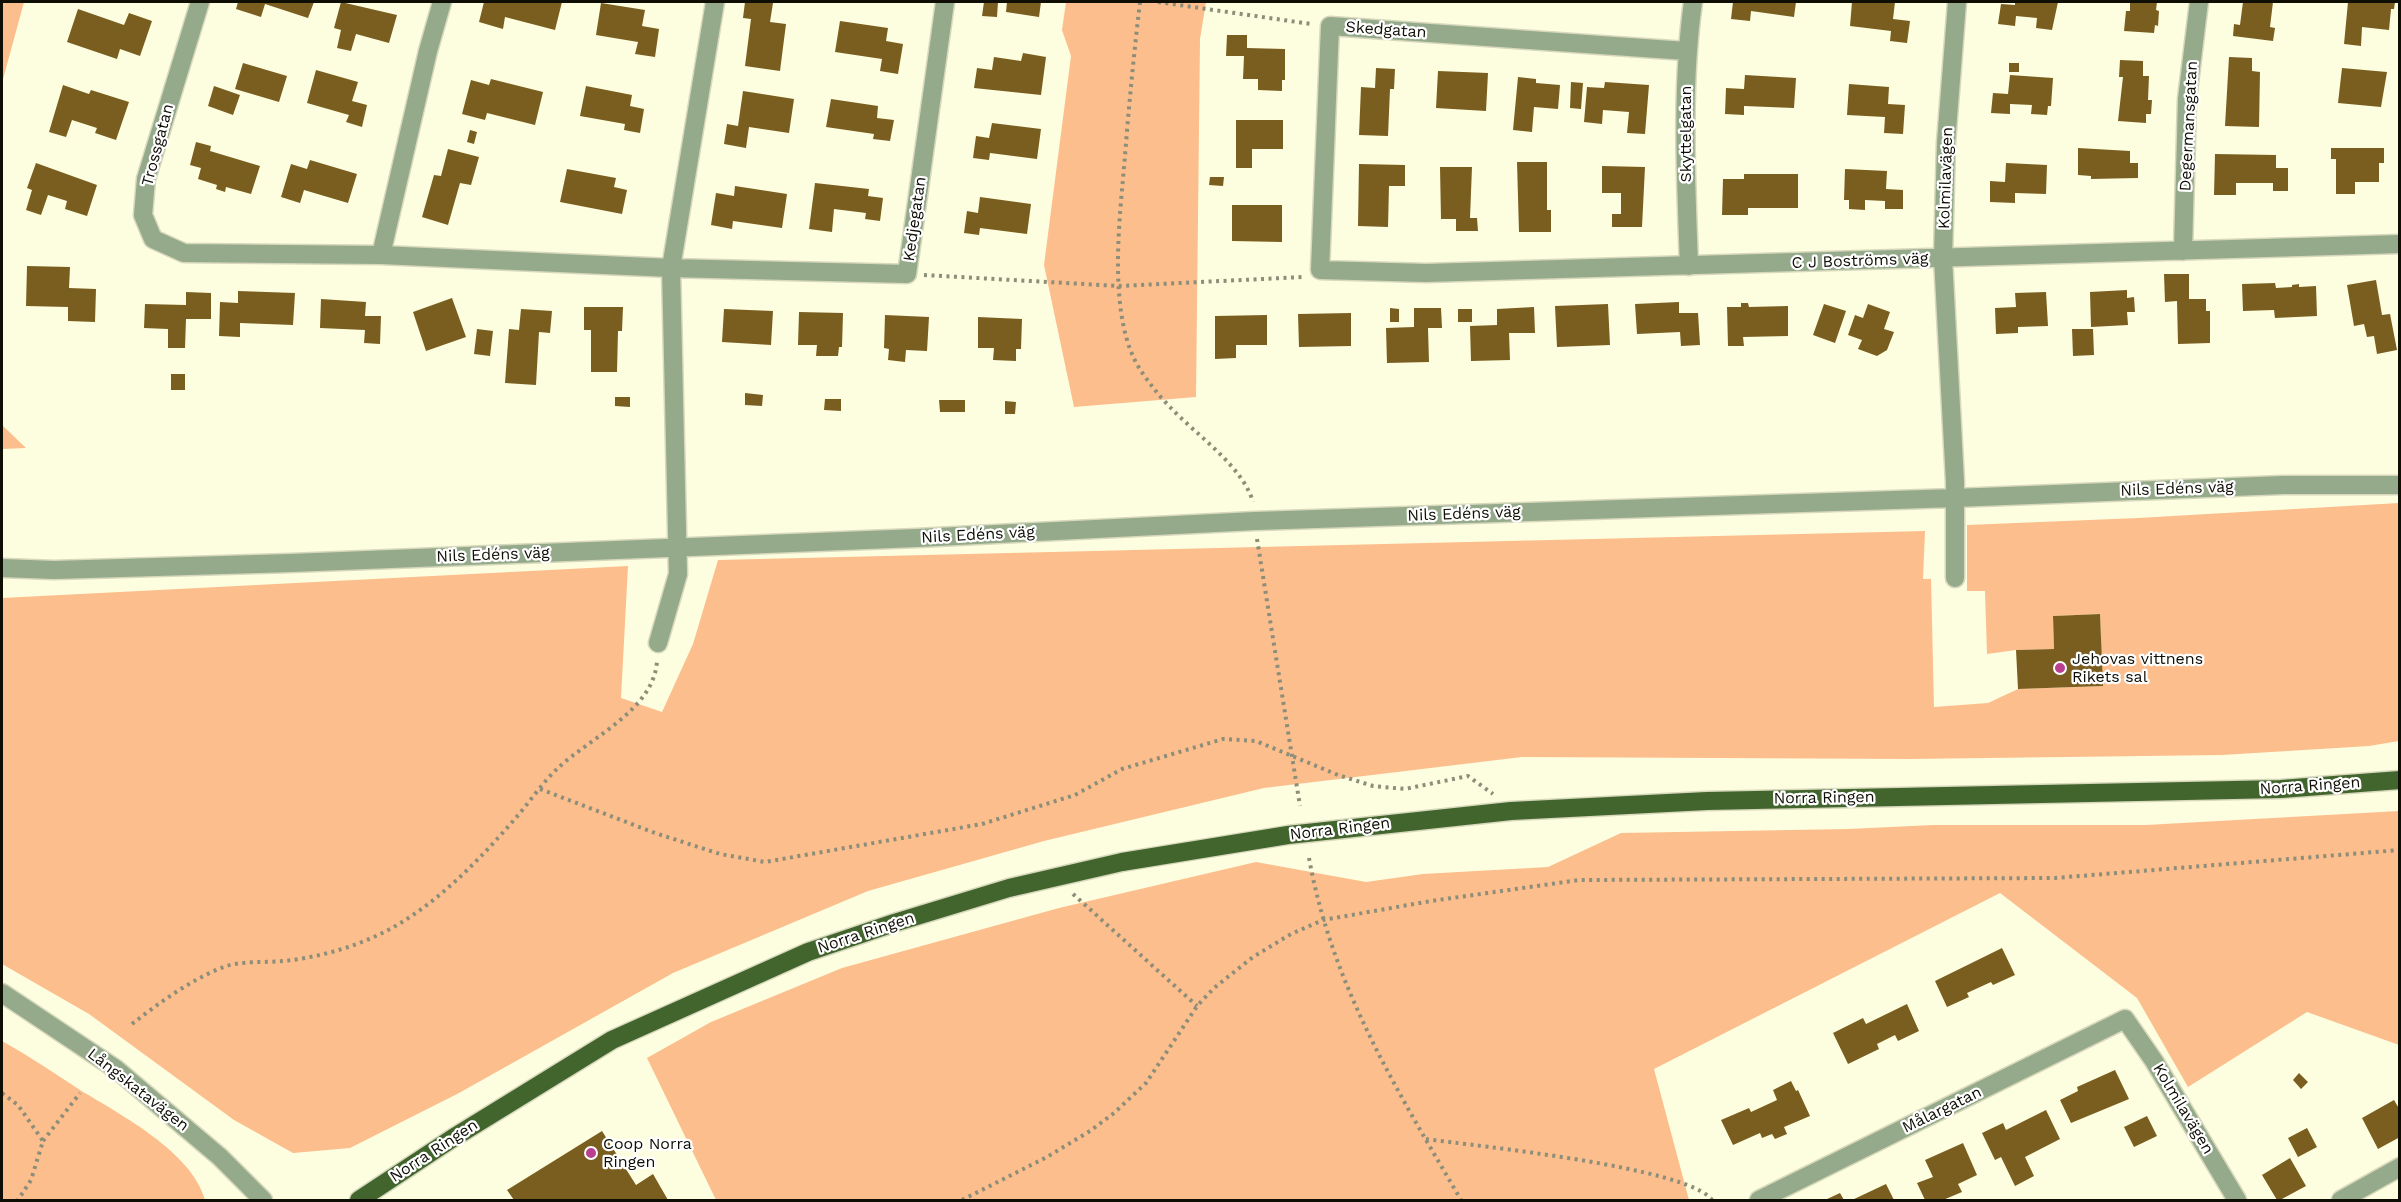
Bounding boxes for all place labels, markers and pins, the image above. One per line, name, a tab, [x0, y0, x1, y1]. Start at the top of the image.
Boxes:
place label: Jehovas vittnens Rikets sal	[2072, 649, 2203, 687]
marker: Jehovas vittnens Rikets sal	[2053, 661, 2067, 675]
place label: Coop Norra Ringen	[603, 1134, 692, 1172]
marker: Coop Norra Ringen	[584, 1146, 598, 1160]

